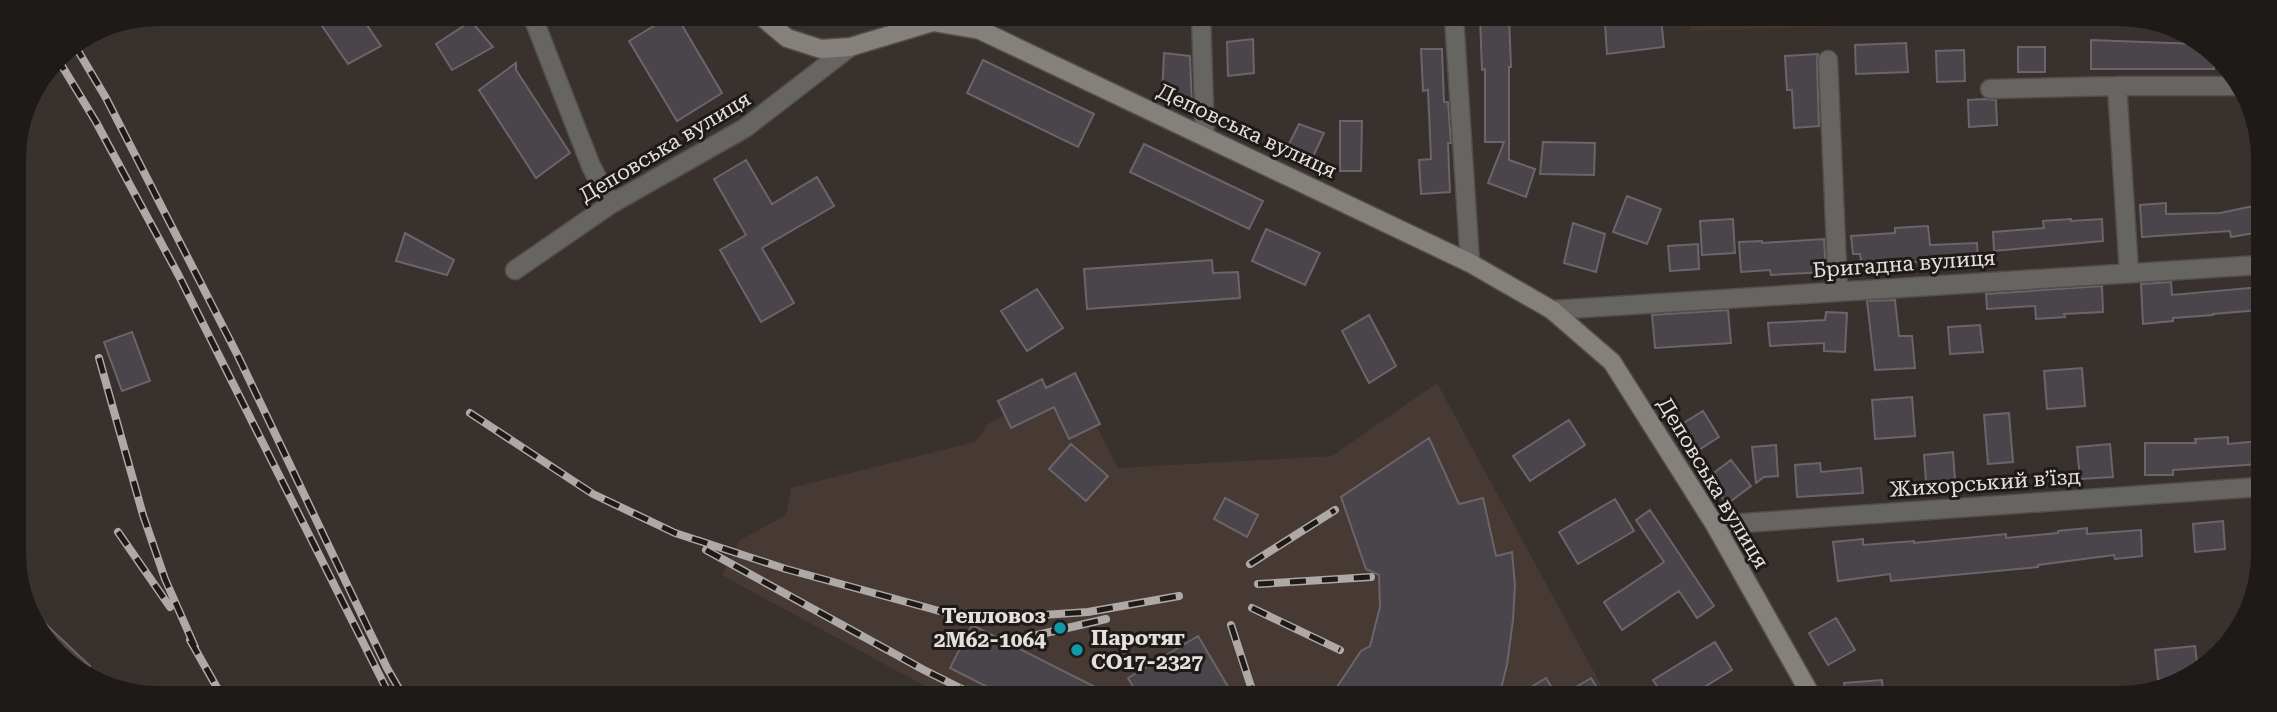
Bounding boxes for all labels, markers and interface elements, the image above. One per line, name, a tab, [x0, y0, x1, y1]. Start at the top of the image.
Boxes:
street label: Деповська вулиця	[1153, 79, 1341, 183]
street label: Деповська вулиця	[575, 86, 755, 208]
street label: Бригадна вулиця	[1812, 246, 1996, 282]
street label: Деповська вулиця	[1652, 393, 1774, 573]
street label: Жихорський в’їзд	[1889, 464, 2081, 502]
place label: Тепловоз 2М62-1064	[934, 604, 1046, 652]
marker: Тепловоз 2М62-1064	[1052, 620, 1068, 636]
place label: Паротяг СО17-2327	[1091, 626, 1203, 674]
marker: Паротяг СО17-2327	[1069, 642, 1085, 658]

